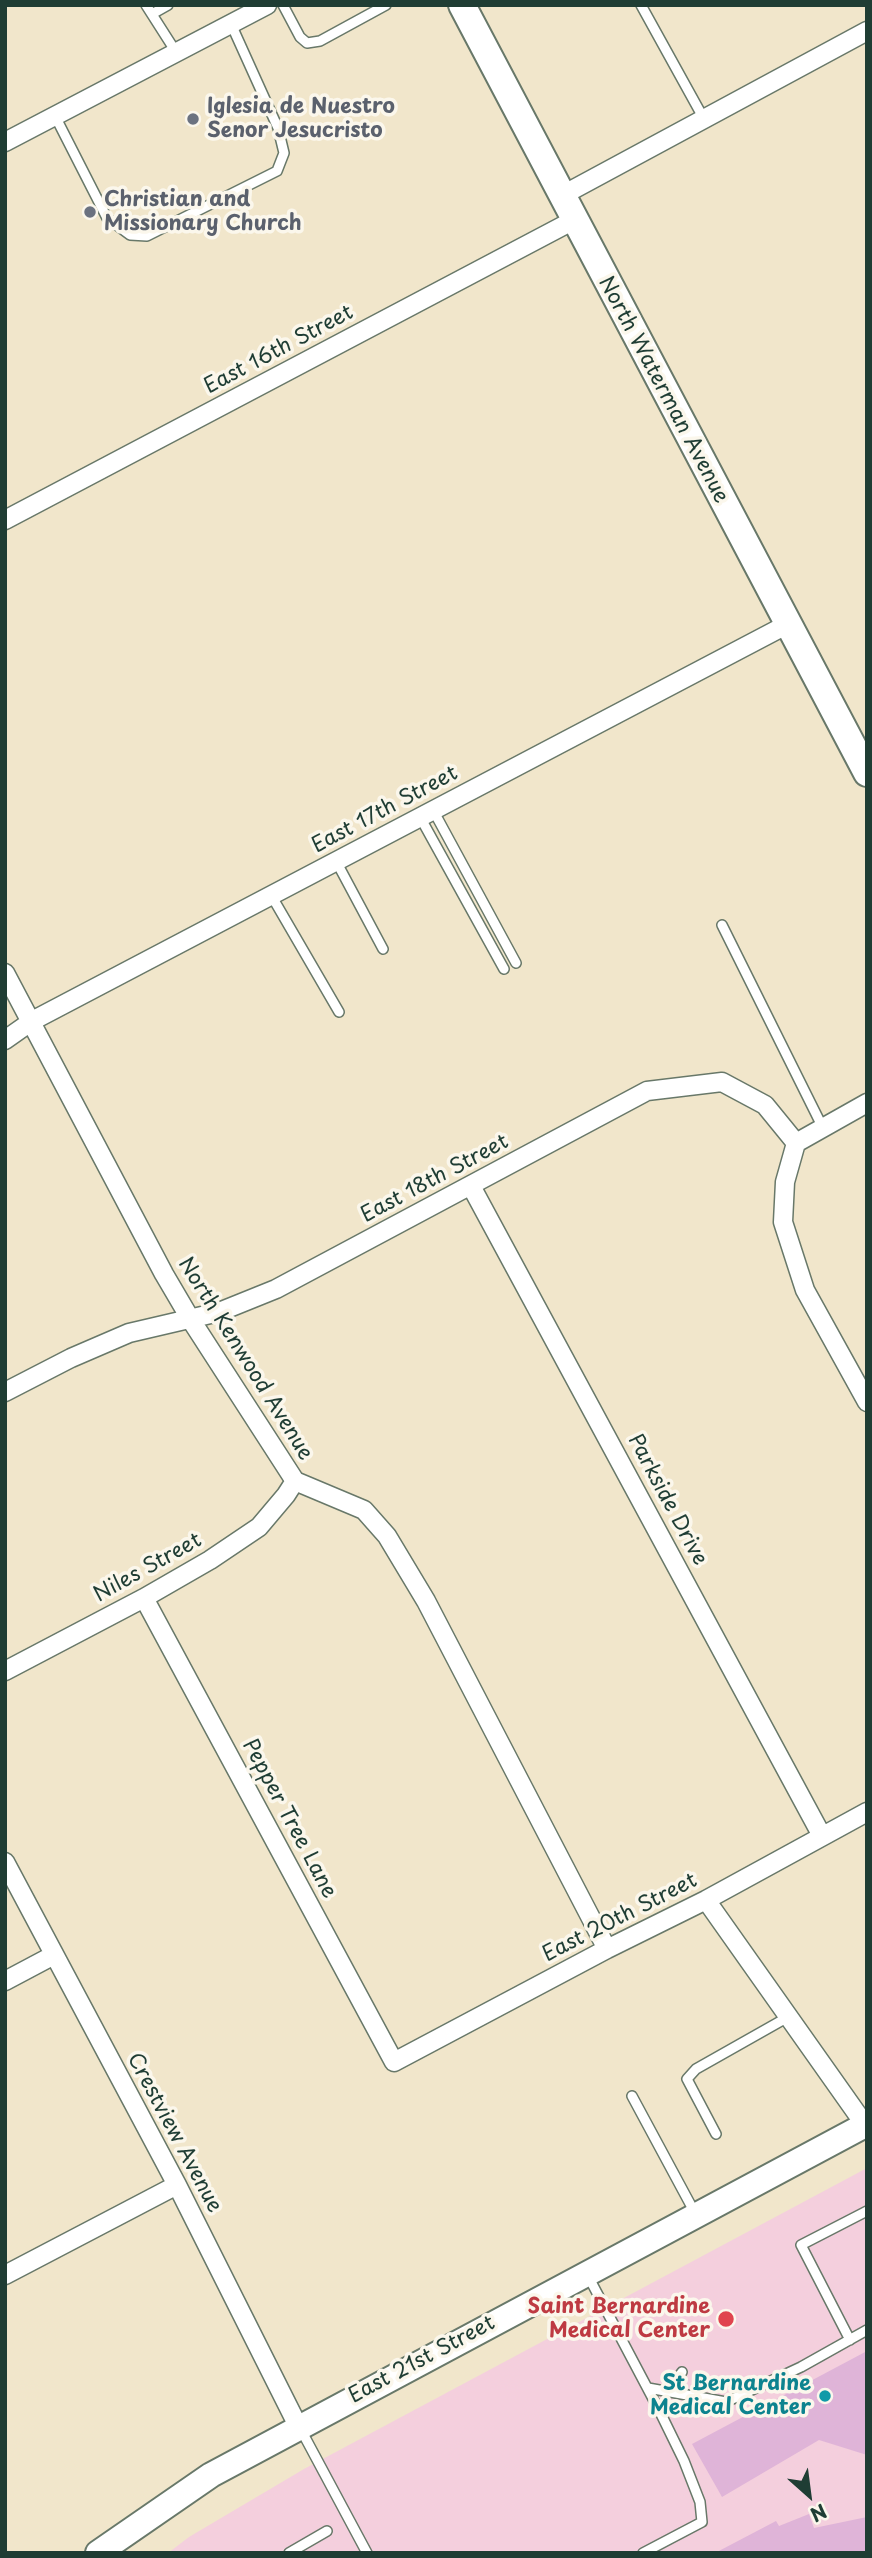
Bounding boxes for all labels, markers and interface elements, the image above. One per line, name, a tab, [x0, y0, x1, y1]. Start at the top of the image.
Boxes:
place label: Iglesia de Nuestro Senor Jesucristo	[207, 94, 395, 144]
marker: Iglesia de Nuestro Senor Jesucristo	[185, 111, 201, 127]
place label: Christian and Missionary Church	[104, 187, 302, 237]
marker: Christian and Missionary Church	[82, 204, 98, 220]
street label: North Waterman Avenue	[593, 272, 733, 508]
street label: East 16th Street	[200, 300, 358, 400]
street label: East 17th Street	[308, 761, 462, 859]
street label: East 18th Street	[357, 1130, 513, 1228]
street label: North Kenwood Avenue	[172, 1253, 318, 1465]
street label: Parkside Drive	[622, 1430, 712, 1570]
street label: Niles Street	[90, 1528, 206, 1608]
street label: Pepper Tree Lane	[236, 1735, 342, 1903]
street label: East 20th Street	[539, 1868, 701, 1968]
street label: Crestview Avenue	[121, 2049, 227, 2217]
place label: Saint Bernardine Medical Center	[528, 2294, 710, 2344]
marker: Saint Bernardine Medical Center	[716, 2309, 736, 2329]
street label: East 21st Street	[345, 2311, 499, 2409]
place label: St Bernardine Medical Center	[650, 2371, 811, 2421]
marker: St Bernardine Medical Center	[817, 2388, 833, 2404]
north arrow	[774, 2460, 844, 2530]
text: N	[806, 2498, 832, 2529]

